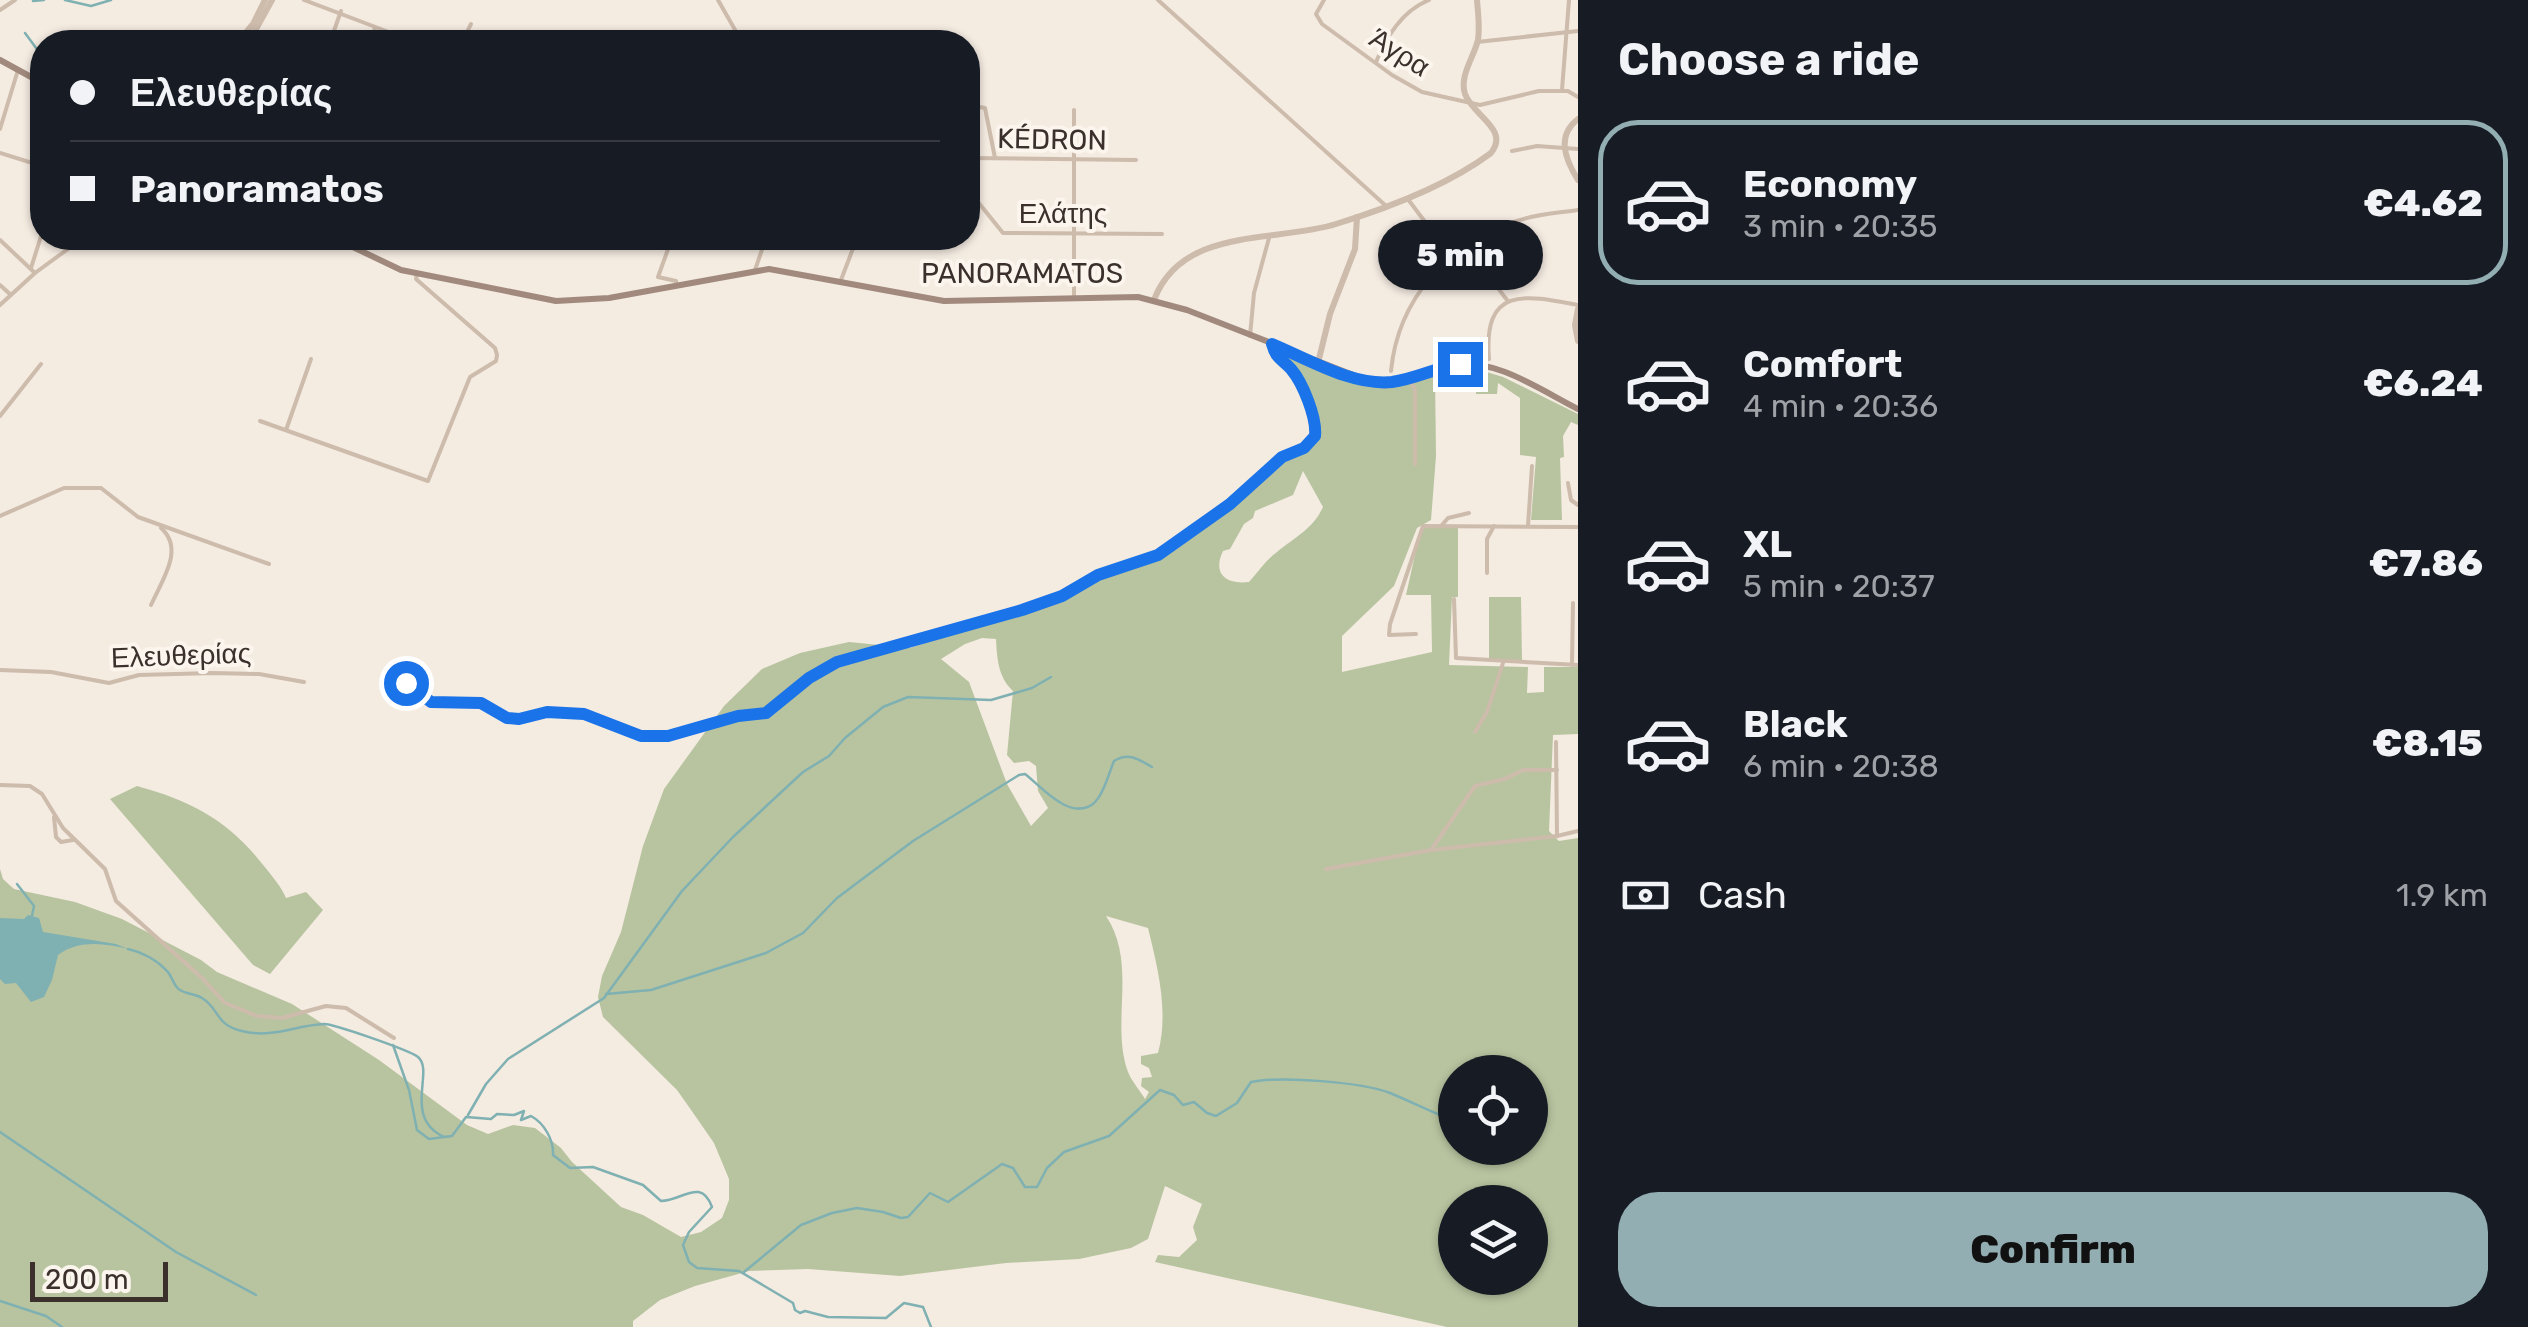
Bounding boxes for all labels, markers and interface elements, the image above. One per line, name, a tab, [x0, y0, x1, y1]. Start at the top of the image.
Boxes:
street label: Άγρα	[1364, 21, 1436, 83]
text: Choose a ride	[1618, 33, 1920, 86]
text: Ελευθερίας	[130, 70, 332, 116]
street label: KÉDRON	[997, 122, 1107, 157]
icon: car	[1623, 158, 1713, 248]
text: Economy	[1743, 161, 1917, 207]
text: Panoramatos	[130, 166, 384, 212]
text: €4.62	[2363, 180, 2483, 226]
street label: Ελάτης	[1019, 197, 1107, 230]
text: 3 min · 20:35	[1743, 207, 1937, 245]
callout: 5 min	[1378, 219, 1542, 289]
text: 5 min	[1416, 236, 1505, 274]
street label: PANORAMATOS	[921, 257, 1123, 290]
icon: car	[1623, 338, 1713, 428]
text: Comfort	[1743, 341, 1902, 387]
route end	[1438, 342, 1483, 387]
text: €6.24	[2363, 360, 2483, 406]
text: 4 min · 20:36	[1743, 387, 1938, 425]
icon: car	[1623, 518, 1713, 608]
text: XL	[1743, 521, 1792, 567]
text: €7.86	[2369, 540, 2483, 586]
text: 5 min · 20:37	[1743, 567, 1935, 605]
street label: Ελευθερίας	[110, 637, 252, 674]
route start	[384, 661, 429, 706]
icon: car	[1623, 698, 1713, 788]
text: Black	[1743, 701, 1848, 747]
text: €8.15	[2372, 720, 2483, 766]
text: 6 min · 20:38	[1743, 747, 1939, 785]
icon: cash	[1618, 868, 1673, 923]
text: Cash	[1698, 872, 1787, 918]
text: 1.9 km	[2396, 876, 2488, 914]
map controls	[1438, 1055, 1548, 1295]
button: locate	[1438, 1055, 1548, 1165]
button: layers	[1438, 1185, 1548, 1295]
button: Confirm	[1618, 1192, 2488, 1307]
scale bar	[30, 1257, 168, 1302]
text: 200 m	[45, 1263, 129, 1296]

